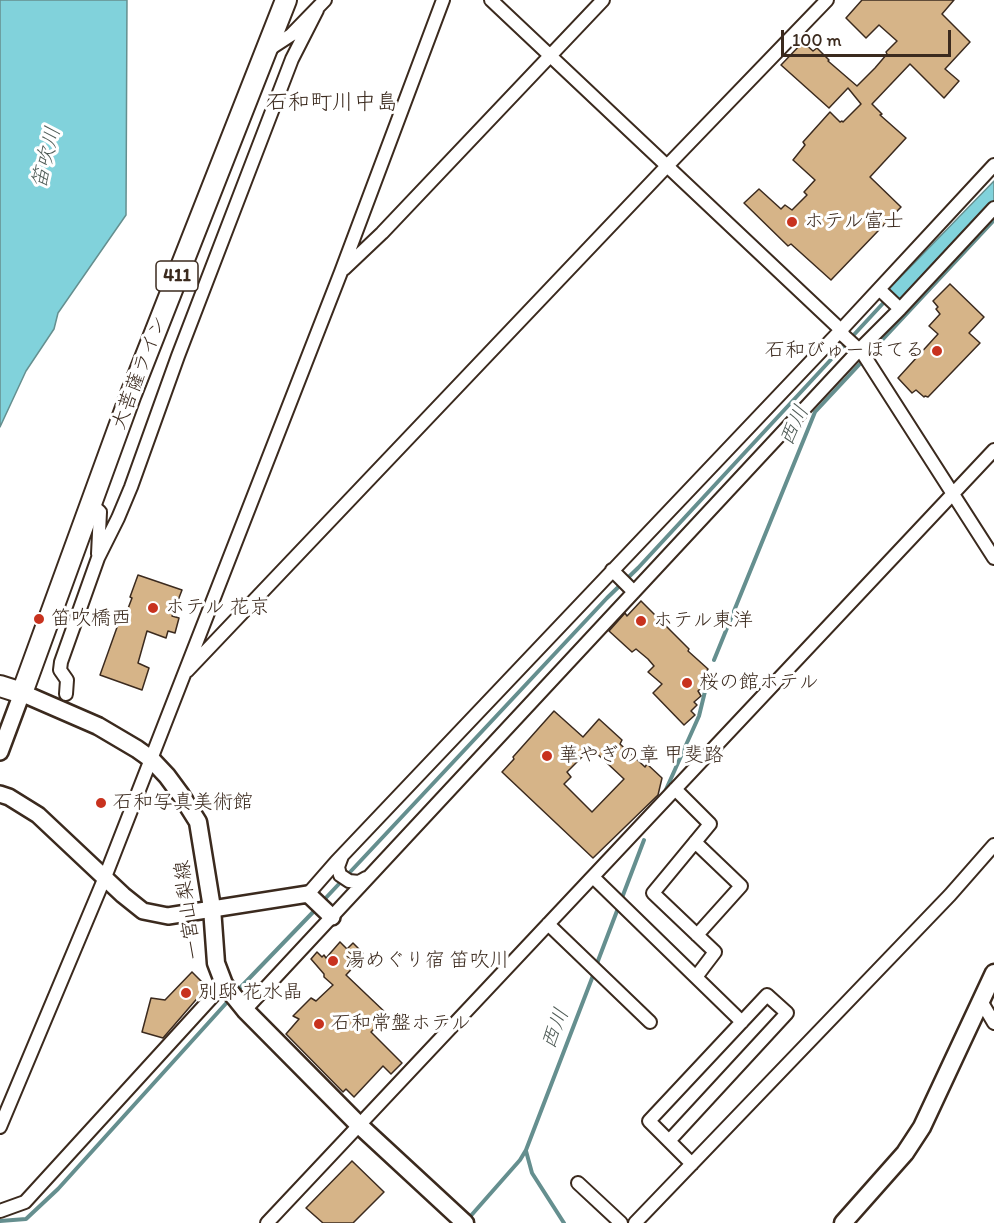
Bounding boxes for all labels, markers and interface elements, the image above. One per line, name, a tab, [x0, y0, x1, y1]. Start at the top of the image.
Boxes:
scale bar	[784, 18, 954, 56]
text: 100 m	[792, 29, 842, 51]
district label: 石和町川中島	[266, 90, 398, 116]
water label: 笛吹川	[27, 124, 67, 192]
place label: ホテル富士	[804, 210, 904, 234]
marker: ホテル富士	[785, 215, 799, 229]
road number: 411	[156, 261, 198, 291]
street label: 大菩薩ライン	[107, 313, 173, 433]
place label: 石和びゅーほてる	[765, 339, 925, 363]
marker: 石和びゅーほてる	[930, 344, 944, 358]
water label: 西川	[775, 402, 815, 450]
place label: ホテル 花京	[165, 596, 269, 620]
marker: ホテル 花京	[146, 601, 160, 615]
place label: 笛吹橋西	[51, 607, 131, 631]
place label: ホテル東洋	[653, 609, 753, 633]
marker: 笛吹橋西	[32, 612, 46, 626]
marker: ホテル東洋	[634, 614, 648, 628]
place label: 桜の館ホテル	[699, 671, 819, 695]
marker: 桜の館ホテル	[680, 676, 694, 690]
place label: 華やぎの章 甲斐路	[559, 744, 723, 768]
marker: 華やぎの章 甲斐路	[540, 749, 554, 763]
place label: 石和写真美術館	[113, 791, 253, 815]
marker: 石和写真美術館	[94, 796, 108, 810]
street label: 一宮山梨線	[171, 859, 207, 961]
place label: 湯めぐり宿 笛吹川	[345, 949, 509, 973]
marker: 湯めぐり宿 笛吹川	[326, 954, 340, 968]
place label: 別邸 花水晶	[198, 981, 302, 1005]
marker: 別邸 花水晶	[179, 986, 193, 1000]
water label: 西川	[537, 1005, 575, 1053]
place label: 石和常盤ホテル	[331, 1012, 471, 1036]
marker: 石和常盤ホテル	[312, 1017, 326, 1031]

